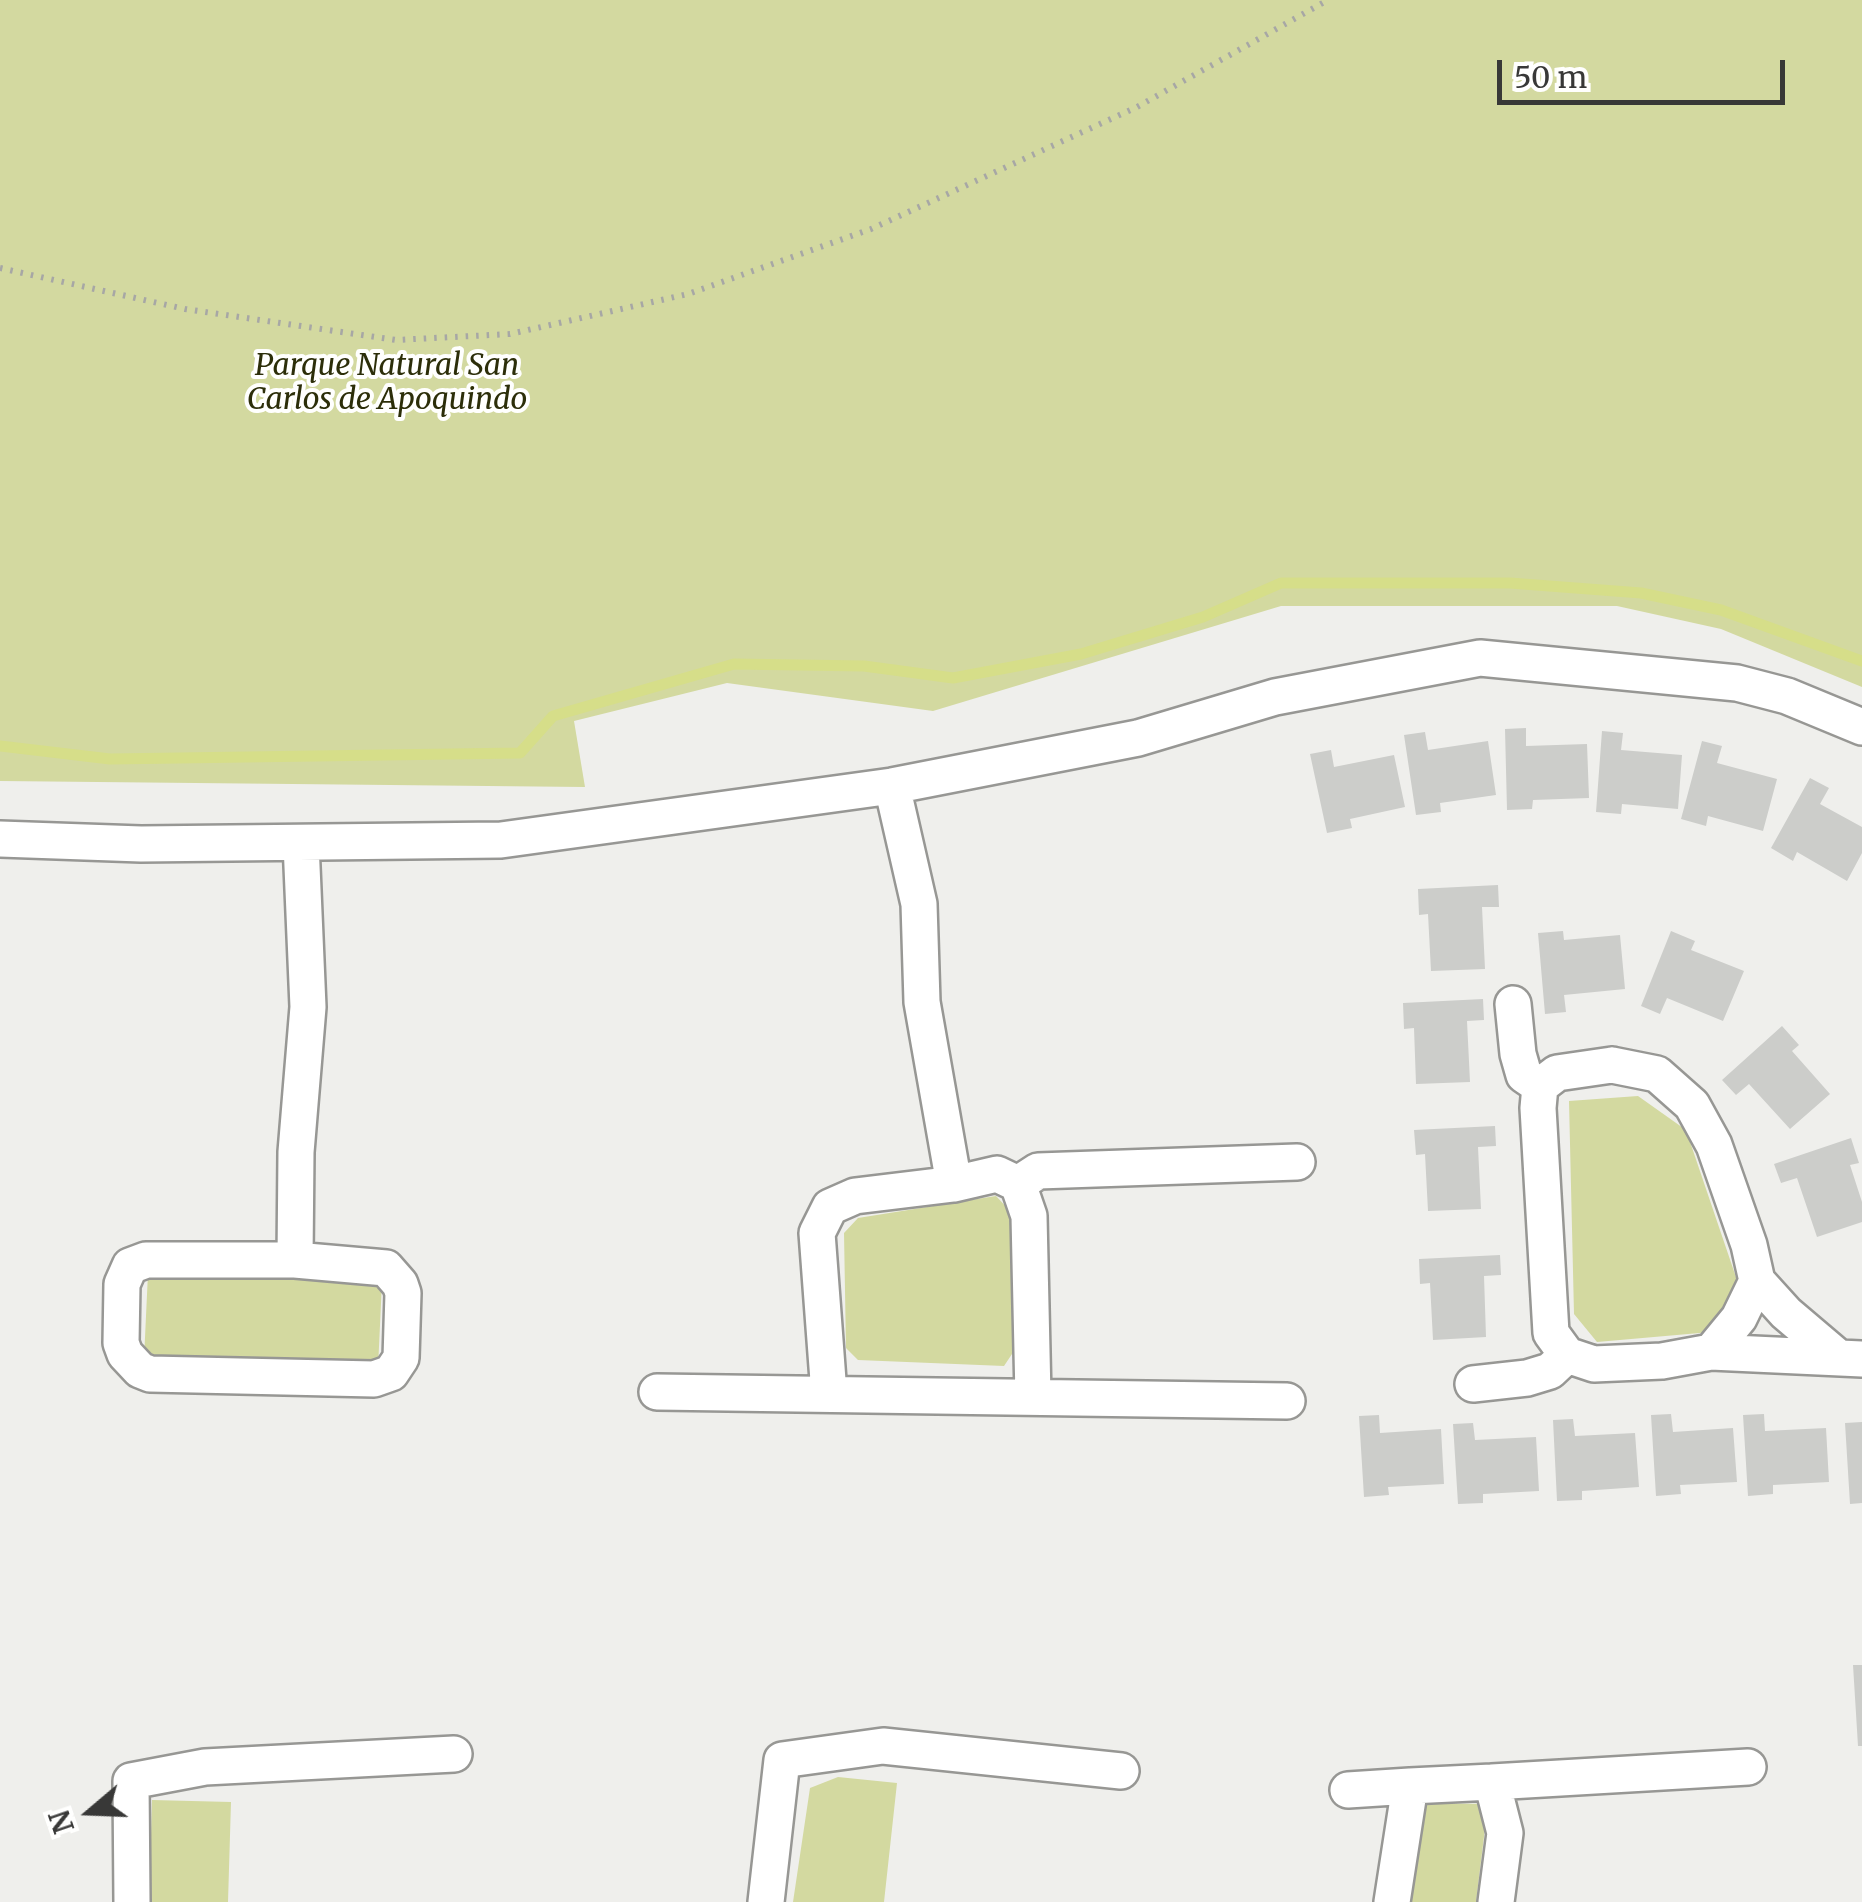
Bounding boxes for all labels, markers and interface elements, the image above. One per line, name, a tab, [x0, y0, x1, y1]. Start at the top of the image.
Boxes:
scale bar	[1502, 40, 1790, 102]
text: 50 m	[1514, 58, 1587, 96]
park label: Parque Natural San Carlos de Apoquindo	[247, 349, 527, 420]
north arrow	[40, 1762, 140, 1862]
text: N	[41, 1805, 82, 1838]

